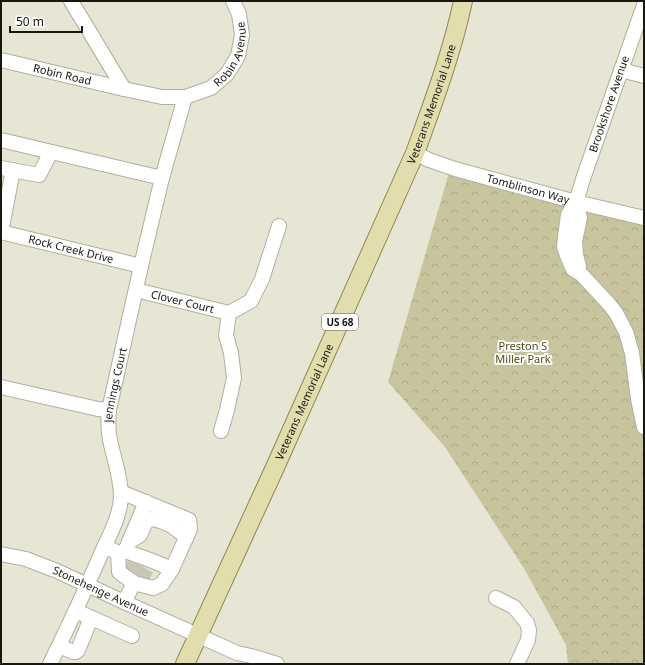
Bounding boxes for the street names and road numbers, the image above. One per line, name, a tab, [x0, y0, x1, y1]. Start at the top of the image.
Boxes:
street label: Robin Avenue	[210, 21, 249, 90]
street label: Veterans Memorial Lane	[403, 42, 459, 166]
street label: Brookshore Avenue	[585, 53, 632, 154]
street label: Robin Road	[32, 60, 93, 88]
street label: Tomblinson Way	[485, 170, 572, 207]
street label: Rock Creek Drive	[27, 231, 115, 266]
street label: Clover Court	[150, 286, 216, 316]
road number: US 68	[322, 314, 358, 330]
street label: Veterans Memorial Lane	[271, 341, 336, 462]
street label: Jennings Court	[100, 346, 130, 424]
street label: Stonehenge Avenue	[51, 562, 151, 619]

